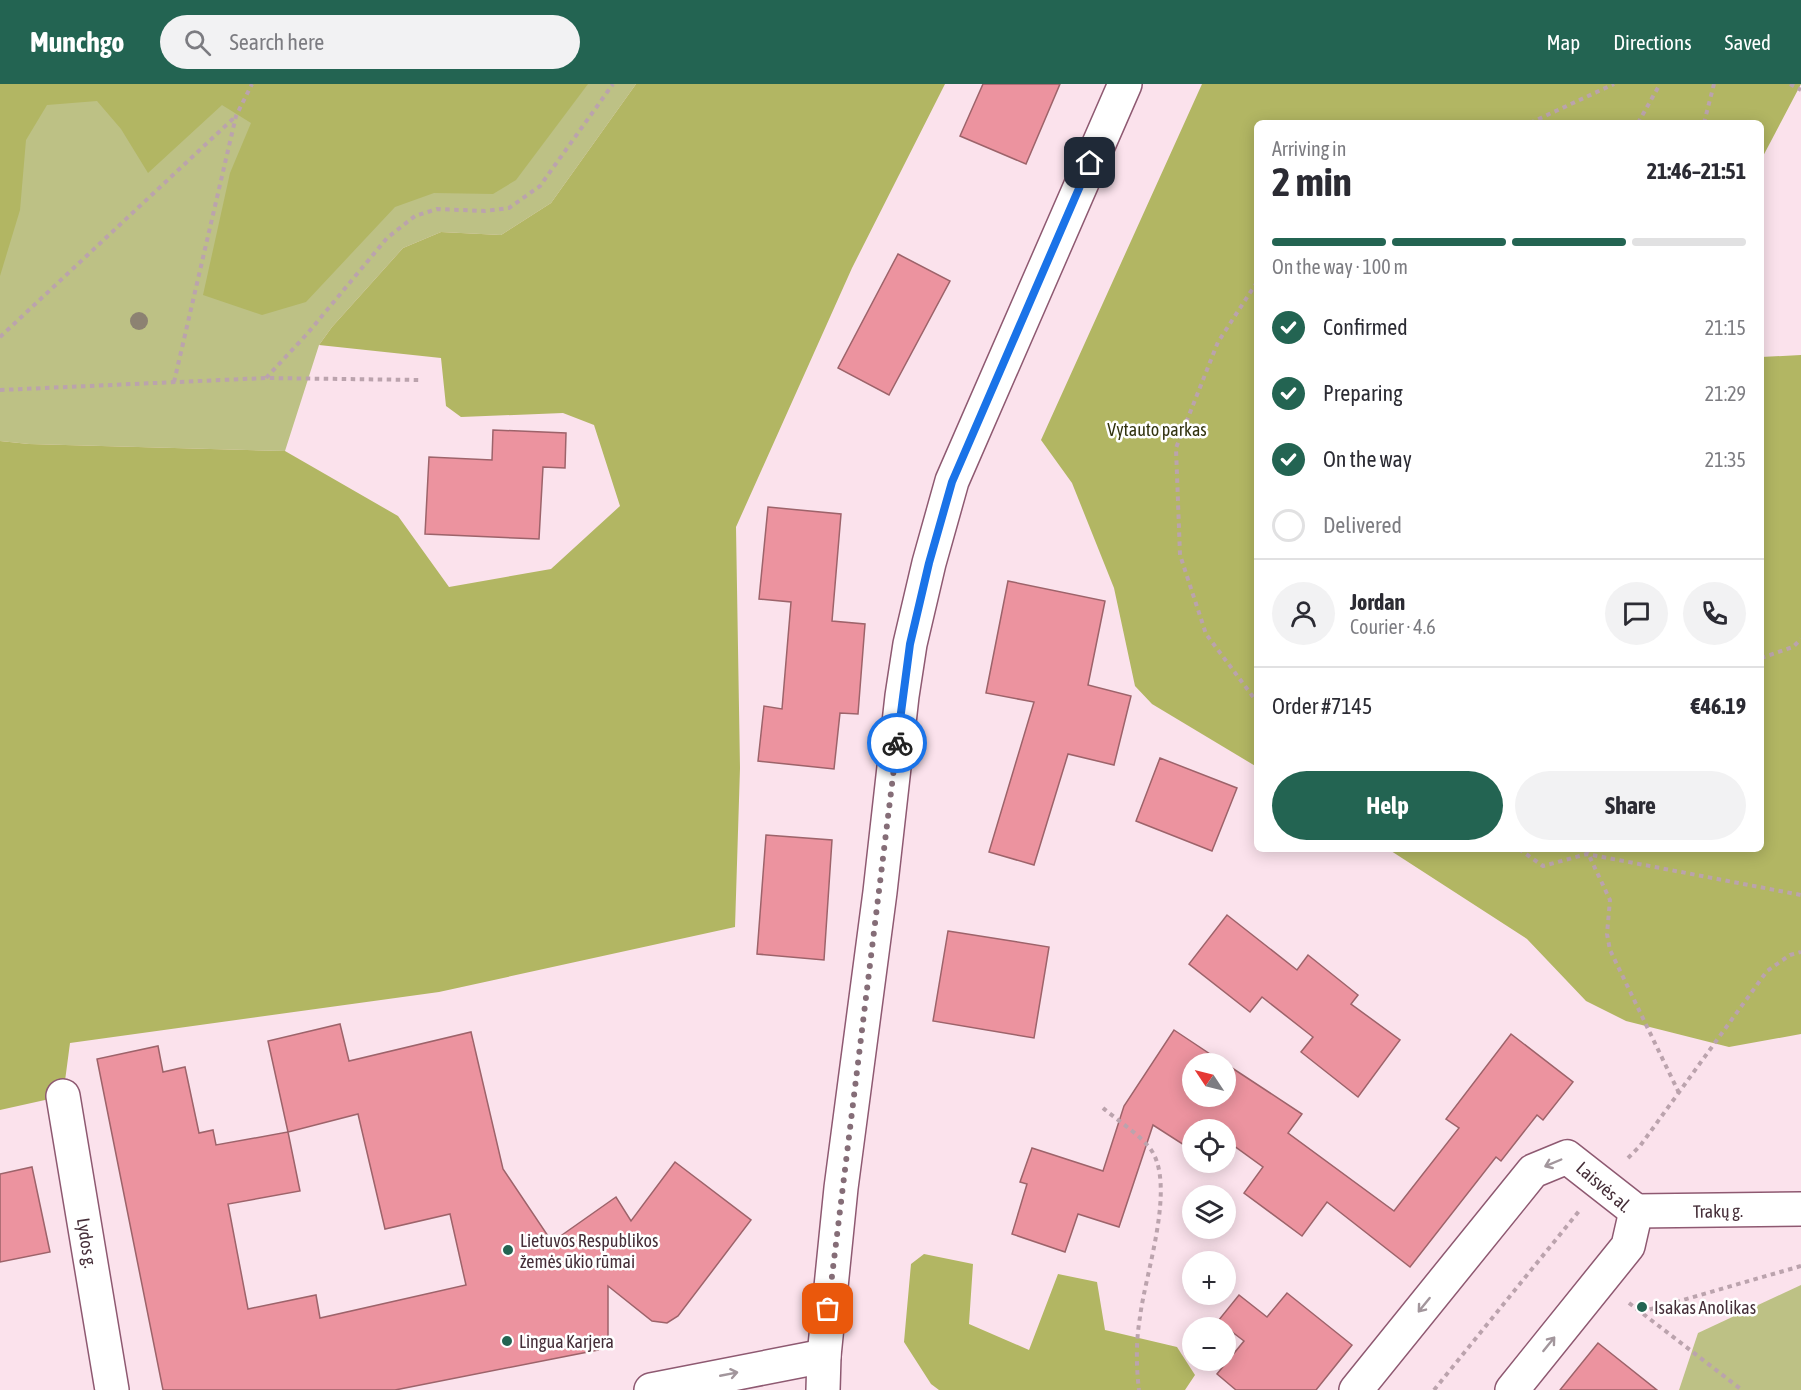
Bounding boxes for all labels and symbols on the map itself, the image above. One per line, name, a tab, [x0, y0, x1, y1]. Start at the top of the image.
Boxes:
pin	[1064, 137, 1115, 188]
park label: Vytauto parkas	[1107, 419, 1207, 440]
courier	[867, 713, 927, 773]
north arrow	[1182, 1053, 1236, 1107]
street label: Laisvės al.	[1572, 1157, 1636, 1217]
one-way arrow	[1544, 1158, 1563, 1169]
street label: Trakų g.	[1693, 1200, 1743, 1222]
street label: Lydos g.	[73, 1216, 101, 1270]
place label: Lietuvos Respublikos žemės ūkio rūmai	[520, 1230, 658, 1272]
marker: Lietuvos Respublikos žemės ūkio rūmai	[501, 1243, 515, 1257]
pin	[802, 1283, 853, 1334]
one-way arrow	[1418, 1297, 1431, 1313]
place label: Isakas Anolikas	[1654, 1297, 1756, 1318]
marker: Isakas Anolikas	[1635, 1300, 1649, 1314]
place label: Lingua Karjera	[519, 1331, 614, 1352]
marker: Lingua Karjera	[500, 1334, 514, 1348]
one-way arrow	[1542, 1337, 1555, 1353]
one-way arrow	[719, 1368, 739, 1379]

